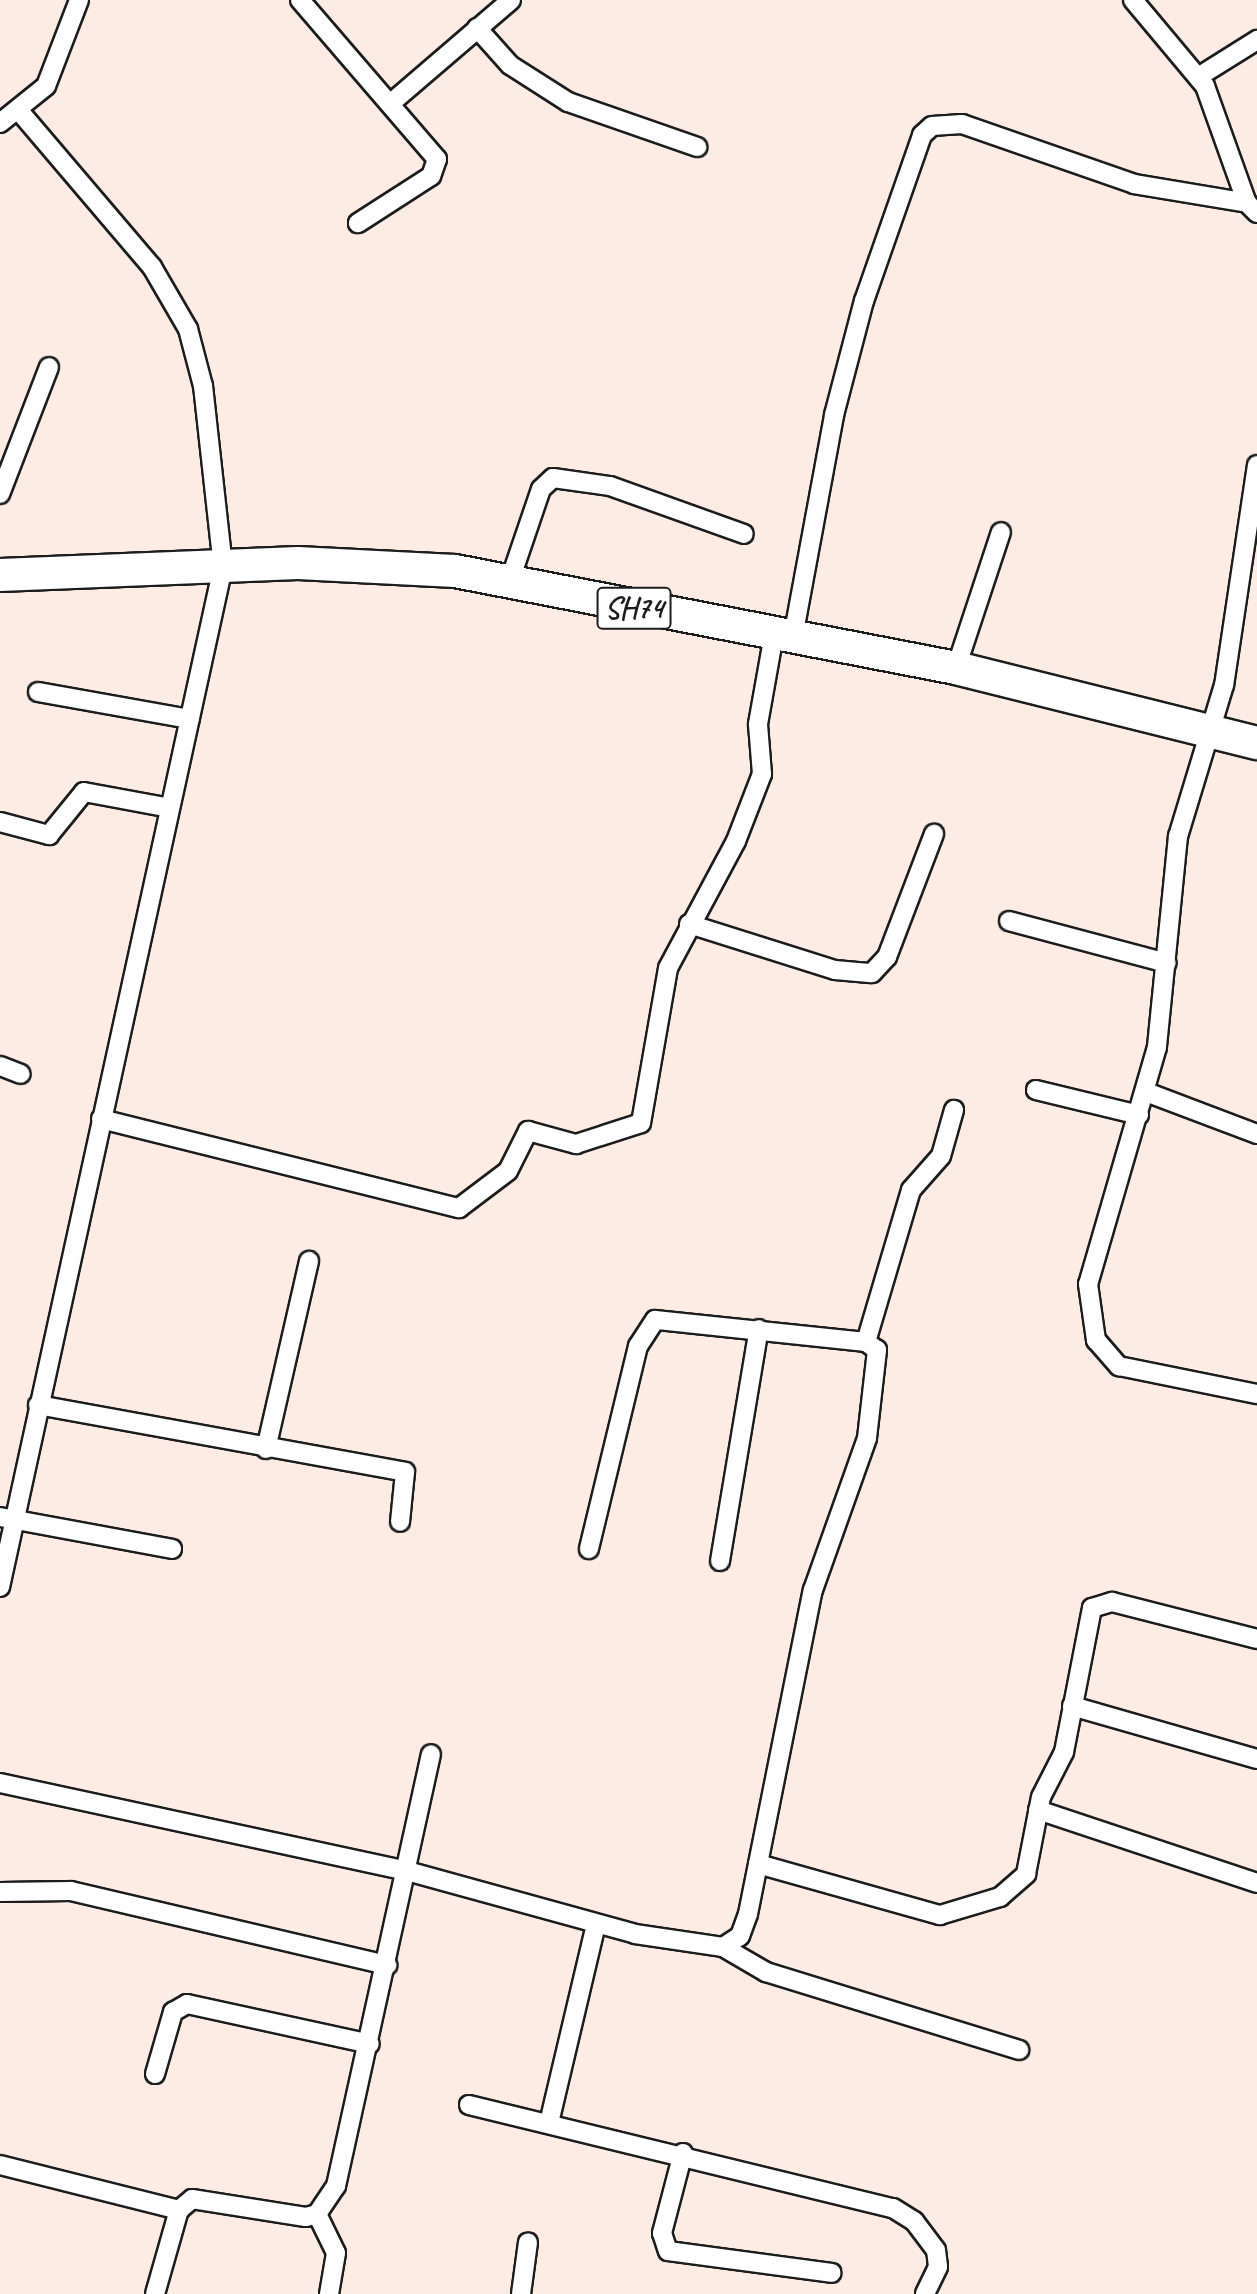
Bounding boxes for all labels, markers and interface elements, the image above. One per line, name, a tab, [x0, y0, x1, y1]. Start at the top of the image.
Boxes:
road number: SH74	[596, 582, 672, 634]

